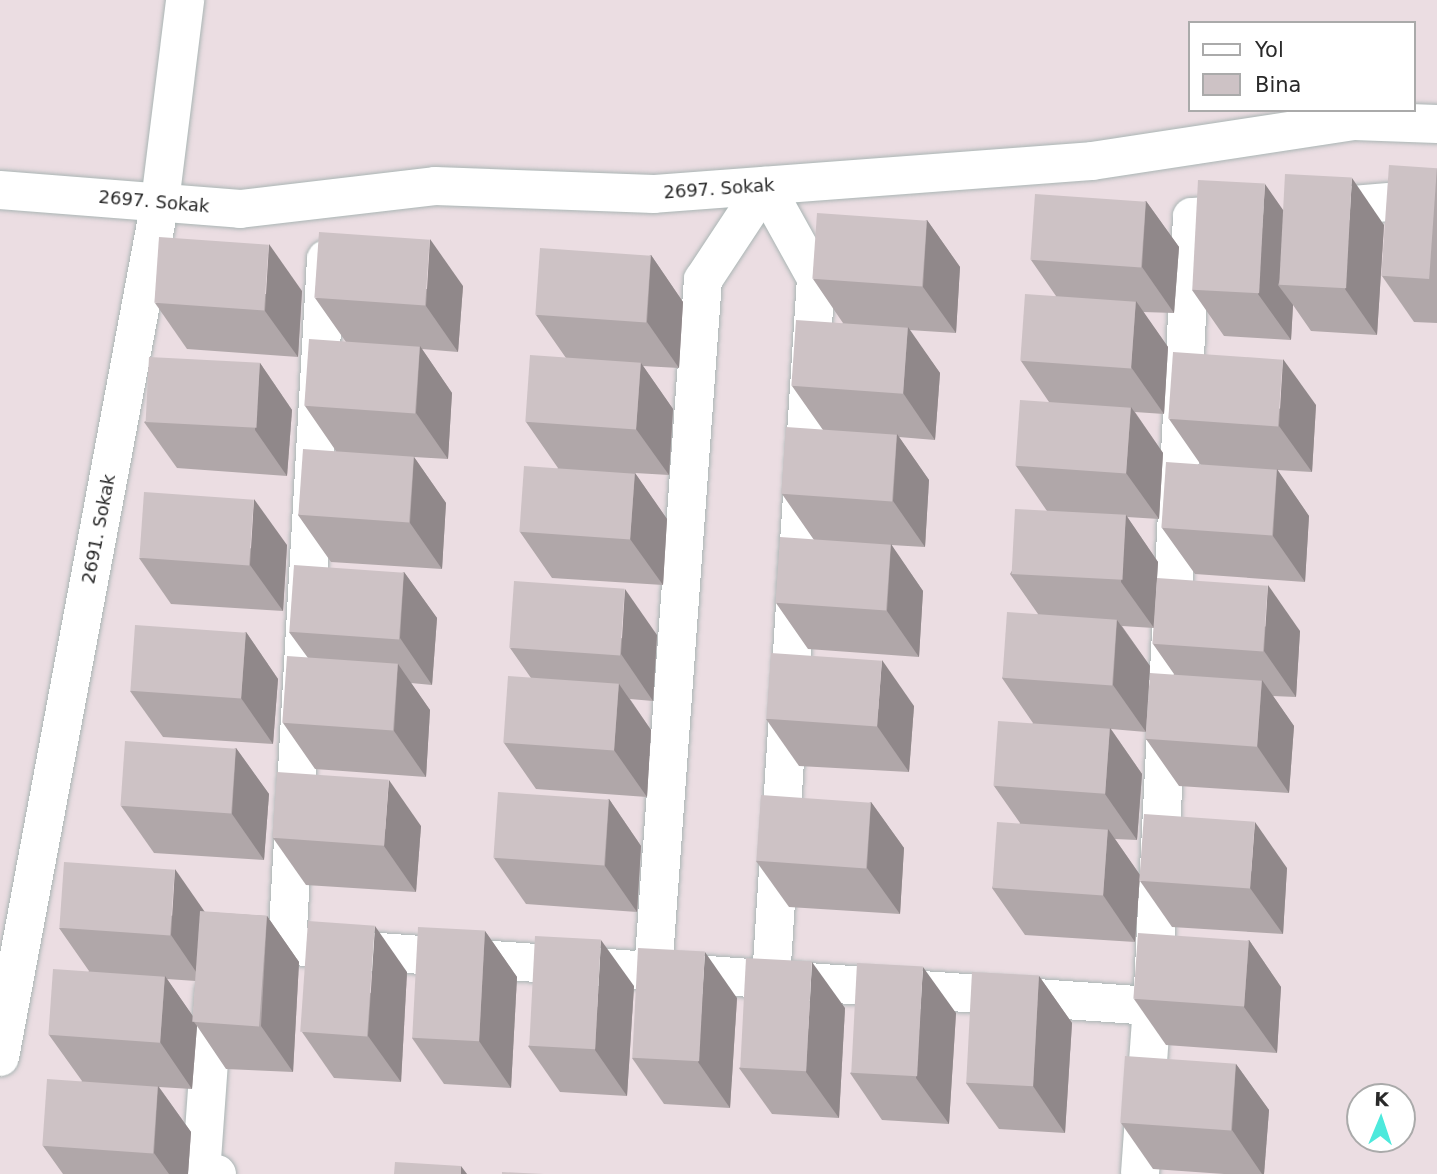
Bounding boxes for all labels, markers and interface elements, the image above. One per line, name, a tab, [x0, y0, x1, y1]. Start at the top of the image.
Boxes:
legend	[1188, 21, 1416, 112]
text: Yol	[1255, 38, 1284, 62]
text: Bina	[1255, 73, 1301, 97]
street label: 2697. Sokak	[663, 174, 775, 204]
street label: 2697. Sokak	[98, 186, 210, 218]
street label: 2691. Sokak	[78, 472, 120, 586]
north arrow	[1346, 1083, 1416, 1153]
text: K	[1374, 1088, 1389, 1110]

